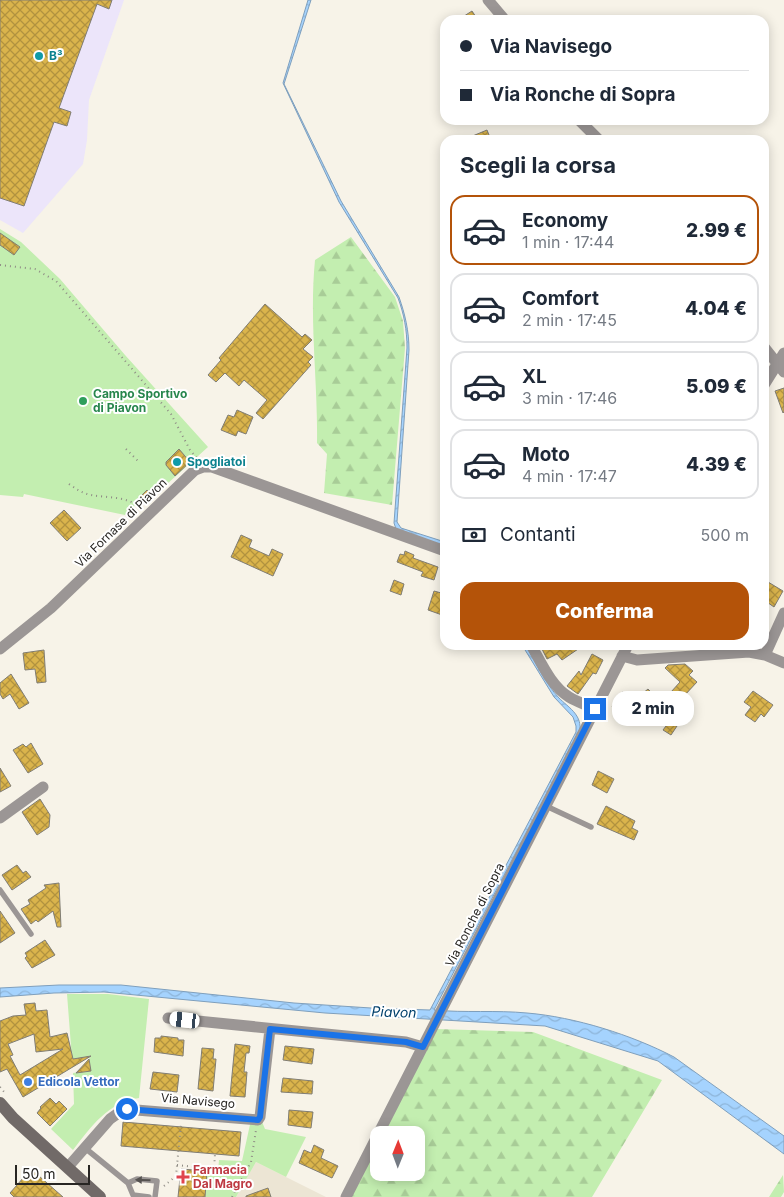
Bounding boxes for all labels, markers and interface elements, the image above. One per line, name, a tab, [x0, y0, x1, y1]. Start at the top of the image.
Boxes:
text: Via Navisego	[490, 35, 612, 58]
place label: B³	[49, 48, 63, 63]
marker: B³	[33, 50, 45, 62]
text: Via Ronche di Sopra	[490, 83, 676, 106]
text: Scegli la corsa	[460, 152, 616, 178]
icon: car	[462, 208, 507, 253]
text: Economy	[522, 209, 608, 232]
text: 2.99 €	[686, 219, 747, 242]
text: 1 min · 17:44	[522, 232, 614, 252]
icon: car	[462, 286, 507, 331]
text: Comfort	[522, 287, 599, 310]
text: 4.04 €	[685, 297, 747, 320]
text: 2 min · 17:45	[522, 310, 617, 330]
icon: car	[462, 364, 507, 409]
text: XL	[522, 365, 547, 388]
text: 5.09 €	[686, 375, 747, 398]
place label: Campo Sportivo di Piavon	[93, 386, 187, 415]
text: 3 min · 17:46	[522, 388, 617, 408]
marker: Campo Sportivo di Piavon	[77, 395, 89, 407]
icon: car	[462, 442, 507, 487]
text: Moto	[522, 443, 570, 466]
text: 4.39 €	[686, 453, 747, 476]
place label: Spogliatoi	[187, 454, 246, 469]
marker: Spogliatoi	[171, 456, 183, 468]
text: 4 min · 17:47	[522, 466, 617, 486]
street label: Via Fornase di Piavon	[72, 475, 170, 570]
icon: cash	[460, 521, 488, 549]
text: Contanti	[500, 523, 576, 546]
text: 500 m	[701, 525, 749, 545]
button: Conferma	[460, 582, 749, 640]
callout: 2 min	[612, 692, 695, 726]
route end	[584, 698, 606, 720]
text: 2 min	[631, 698, 675, 718]
street label: Via Ronche di Sopra	[442, 860, 507, 969]
water label: Piavon	[371, 1002, 417, 1021]
car	[169, 1011, 200, 1029]
place label: Edicola Vettor	[38, 1074, 120, 1089]
marker: Edicola Vettor	[22, 1076, 34, 1088]
street label: Via Navisego	[160, 1090, 236, 1111]
route start	[116, 1098, 138, 1120]
north arrow	[370, 1126, 425, 1181]
map controls	[370, 1126, 425, 1181]
scale bar	[15, 1162, 90, 1185]
place label: Farmacia Dal Magro	[193, 1162, 252, 1191]
text: 50 m	[22, 1165, 56, 1182]
marker: Farmacia Dal Magro	[177, 1171, 189, 1183]
one-way arrow	[135, 1176, 151, 1184]

